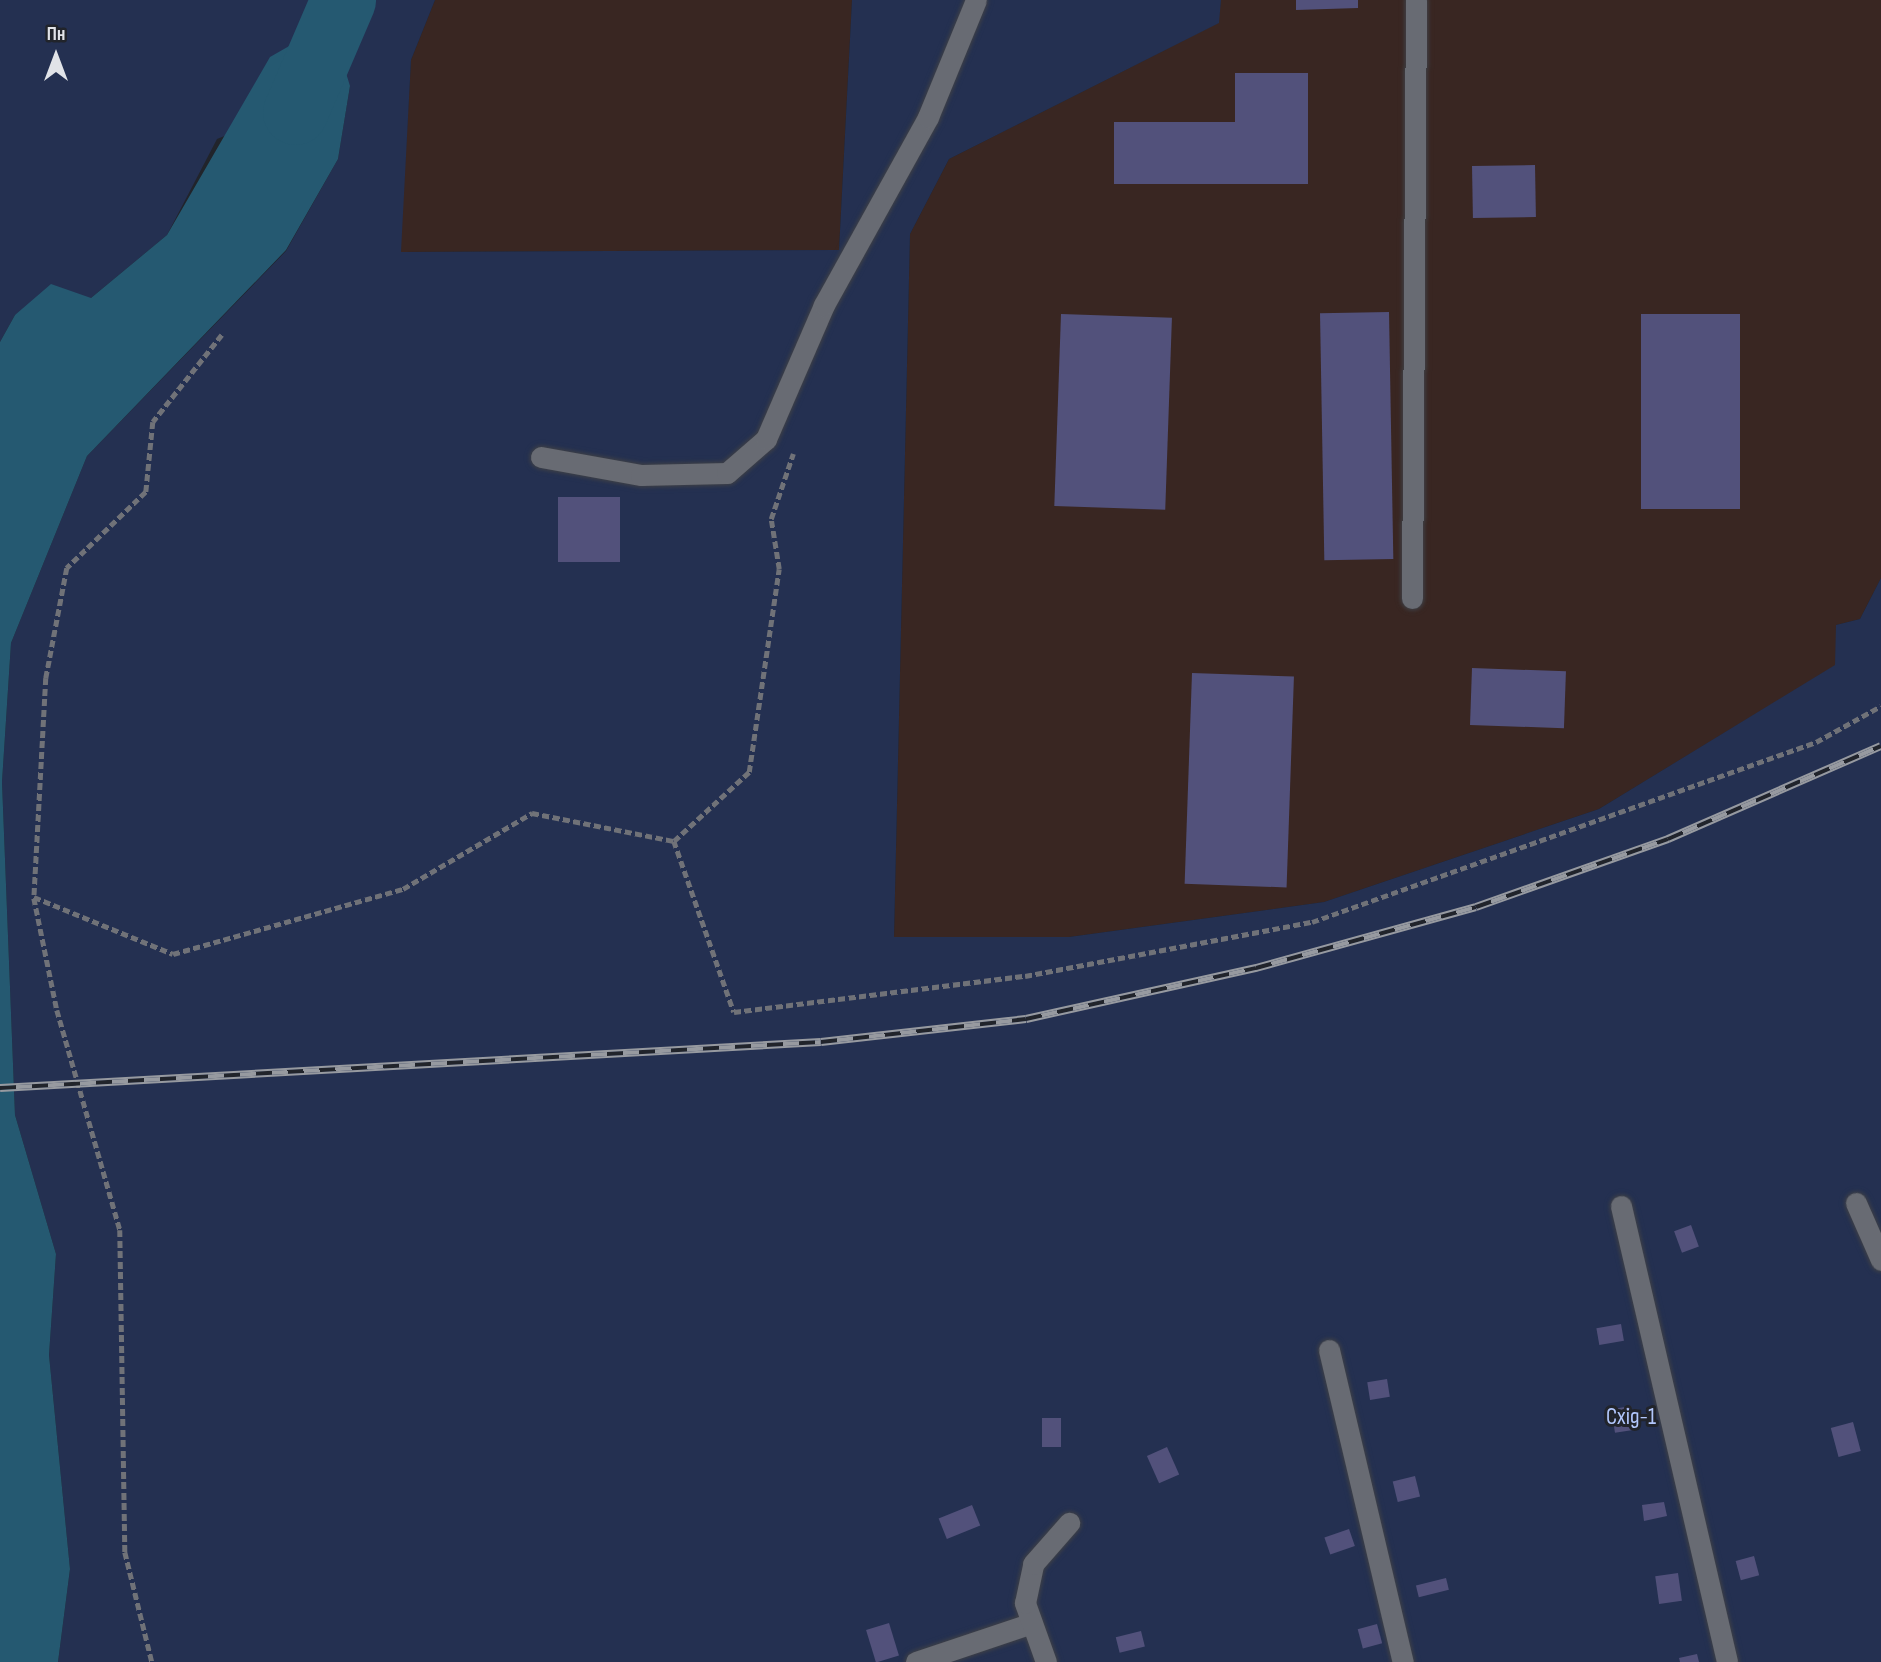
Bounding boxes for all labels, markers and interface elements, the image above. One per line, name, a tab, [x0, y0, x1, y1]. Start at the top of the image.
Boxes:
north arrow	[21, 21, 91, 91]
text: Пн	[47, 23, 65, 46]
park label: Схід-1	[1606, 1403, 1656, 1431]

